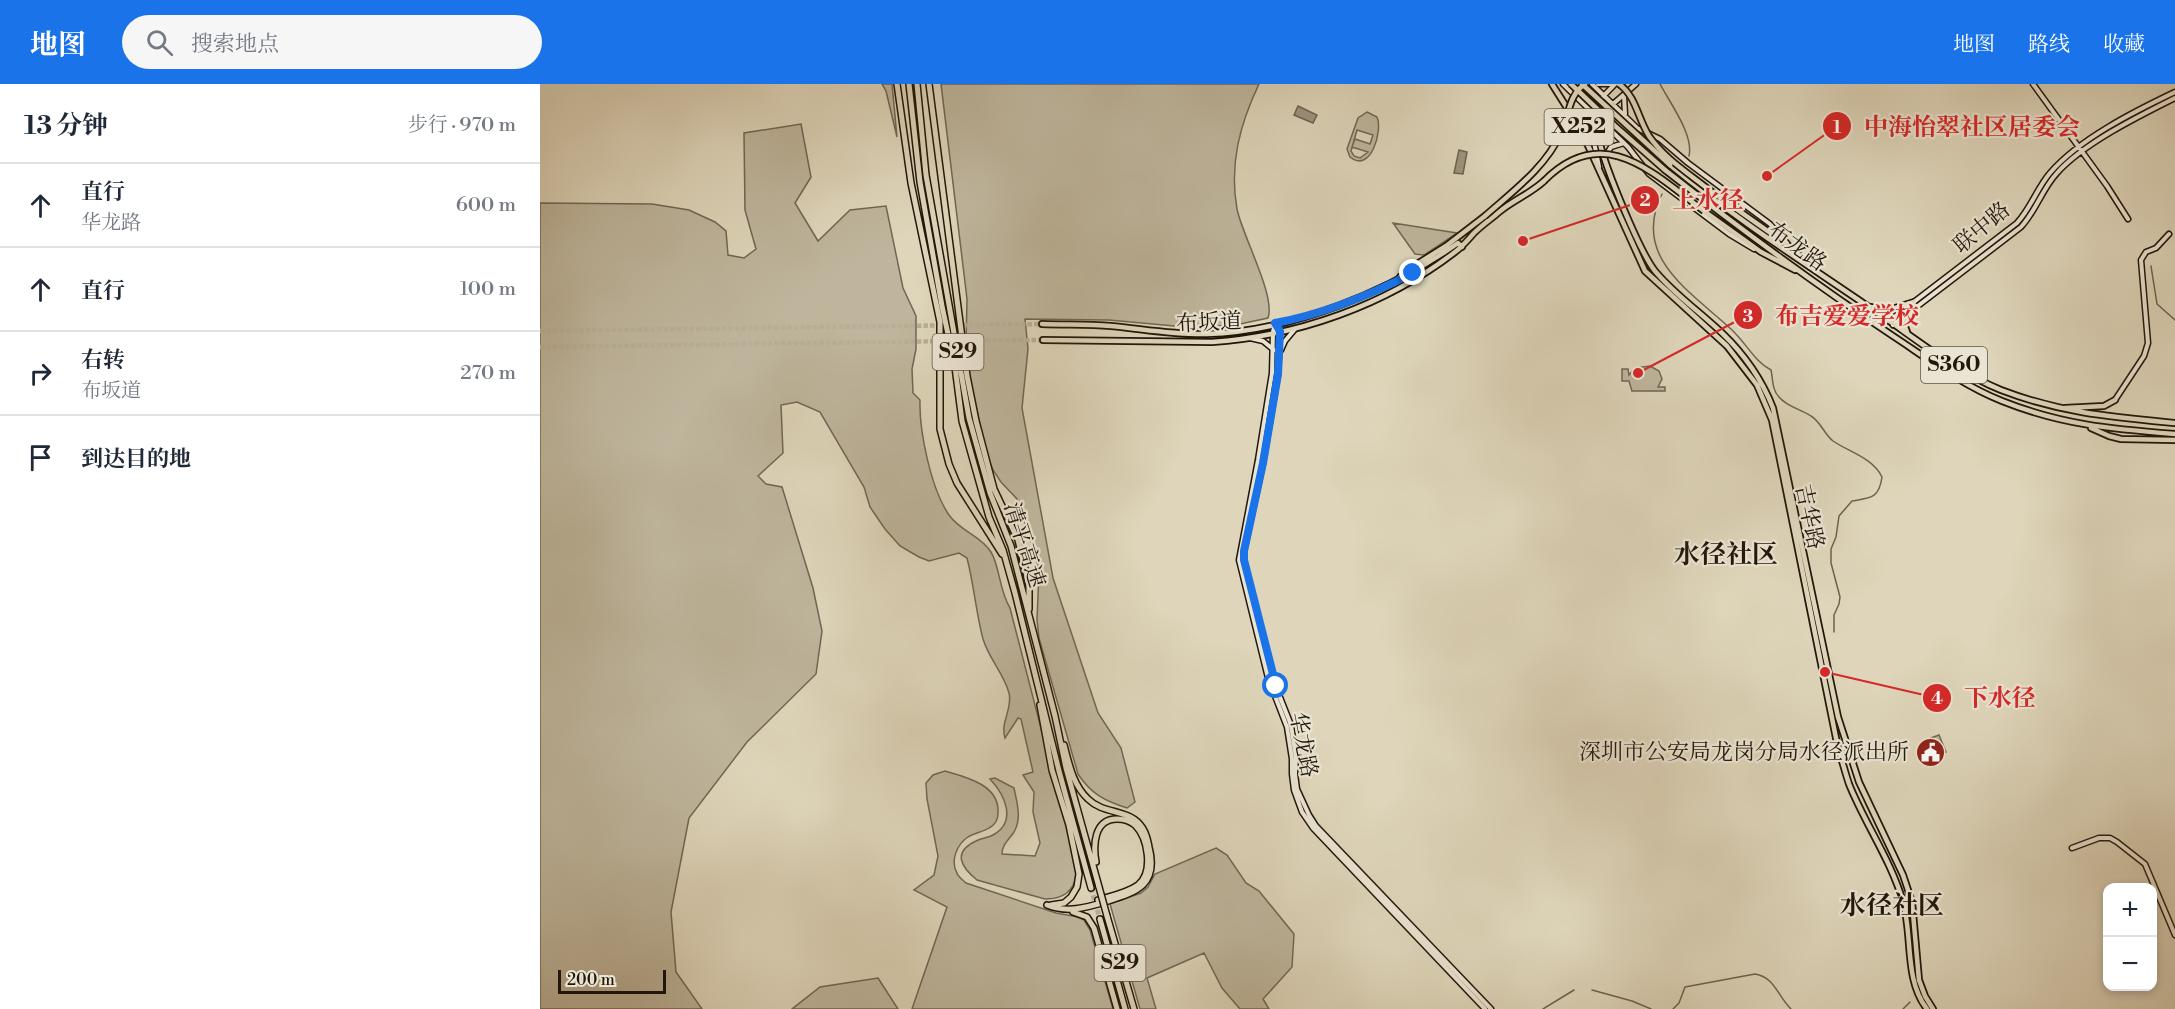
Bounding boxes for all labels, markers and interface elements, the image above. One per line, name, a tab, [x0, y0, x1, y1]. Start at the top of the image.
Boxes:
search box	[122, 15, 542, 69]
icon: search	[143, 26, 176, 59]
text: 地图	[30, 28, 86, 63]
text: 搜索地点	[191, 31, 279, 58]
text: 地图	[1953, 32, 1995, 58]
text: 路线	[2028, 32, 2070, 58]
text: 收藏	[2103, 32, 2145, 58]
callout: 中海怡翠社区居委会	[1822, 105, 2092, 147]
road number: X252	[1544, 109, 1614, 145]
text: 13 分钟	[24, 110, 108, 142]
text: 步行 · 970 m	[408, 113, 516, 138]
text: 中海怡翠社区居委会	[1864, 113, 2080, 143]
text: 1	[1833, 116, 1842, 139]
text: 直行	[81, 179, 125, 206]
callout: 上水径	[1630, 179, 1756, 221]
text: 上水径	[1672, 186, 1744, 216]
icon: ahead	[24, 189, 57, 222]
text: 2	[1639, 189, 1651, 212]
text: 600 m	[456, 193, 516, 218]
street label: 联中路	[1948, 196, 2016, 260]
text: 华龙路	[81, 211, 141, 236]
street label: 布龙路	[1762, 217, 1832, 277]
route end	[1399, 259, 1425, 285]
icon: ahead	[24, 273, 57, 306]
text: 100 m	[460, 277, 516, 302]
text: 直行	[81, 278, 125, 305]
callout: 布吉爱爱学校	[1733, 294, 1931, 336]
text: 布吉爱爱学校	[1775, 302, 1919, 332]
text: 3	[1743, 305, 1754, 328]
street label: 布坂道	[1175, 308, 1243, 338]
road number: S29	[932, 334, 984, 370]
text: 右转	[81, 347, 125, 374]
road number: S360	[1921, 347, 1987, 383]
icon: right	[24, 357, 57, 390]
text: 270 m	[460, 361, 516, 386]
text: 布坂道	[81, 379, 141, 404]
icon: arrive	[24, 441, 57, 474]
text: 到达目的地	[81, 446, 191, 473]
street label: 吉华路	[1789, 482, 1829, 552]
street label: 清平高速	[998, 499, 1050, 591]
district label: 水径社区	[1674, 539, 1778, 571]
route start	[1262, 672, 1288, 698]
callout: 下水径	[1922, 677, 2048, 719]
text: 下水径	[1964, 684, 2036, 714]
text: 4	[1931, 687, 1943, 710]
street label: 华龙路	[1283, 710, 1323, 780]
public building icon: 深圳市公安局龙岗分局水径派出所	[1914, 736, 1946, 768]
place label: 深圳市公安局龙岗分局水径派出所	[1579, 739, 1909, 766]
map controls	[2103, 883, 2157, 991]
button: +	[2103, 883, 2157, 937]
district label: 水径社区	[1840, 890, 1944, 922]
button: −	[2103, 937, 2157, 991]
road number: S29	[1094, 945, 1146, 981]
scale bar	[558, 967, 666, 994]
text: 200 m	[567, 970, 615, 990]

